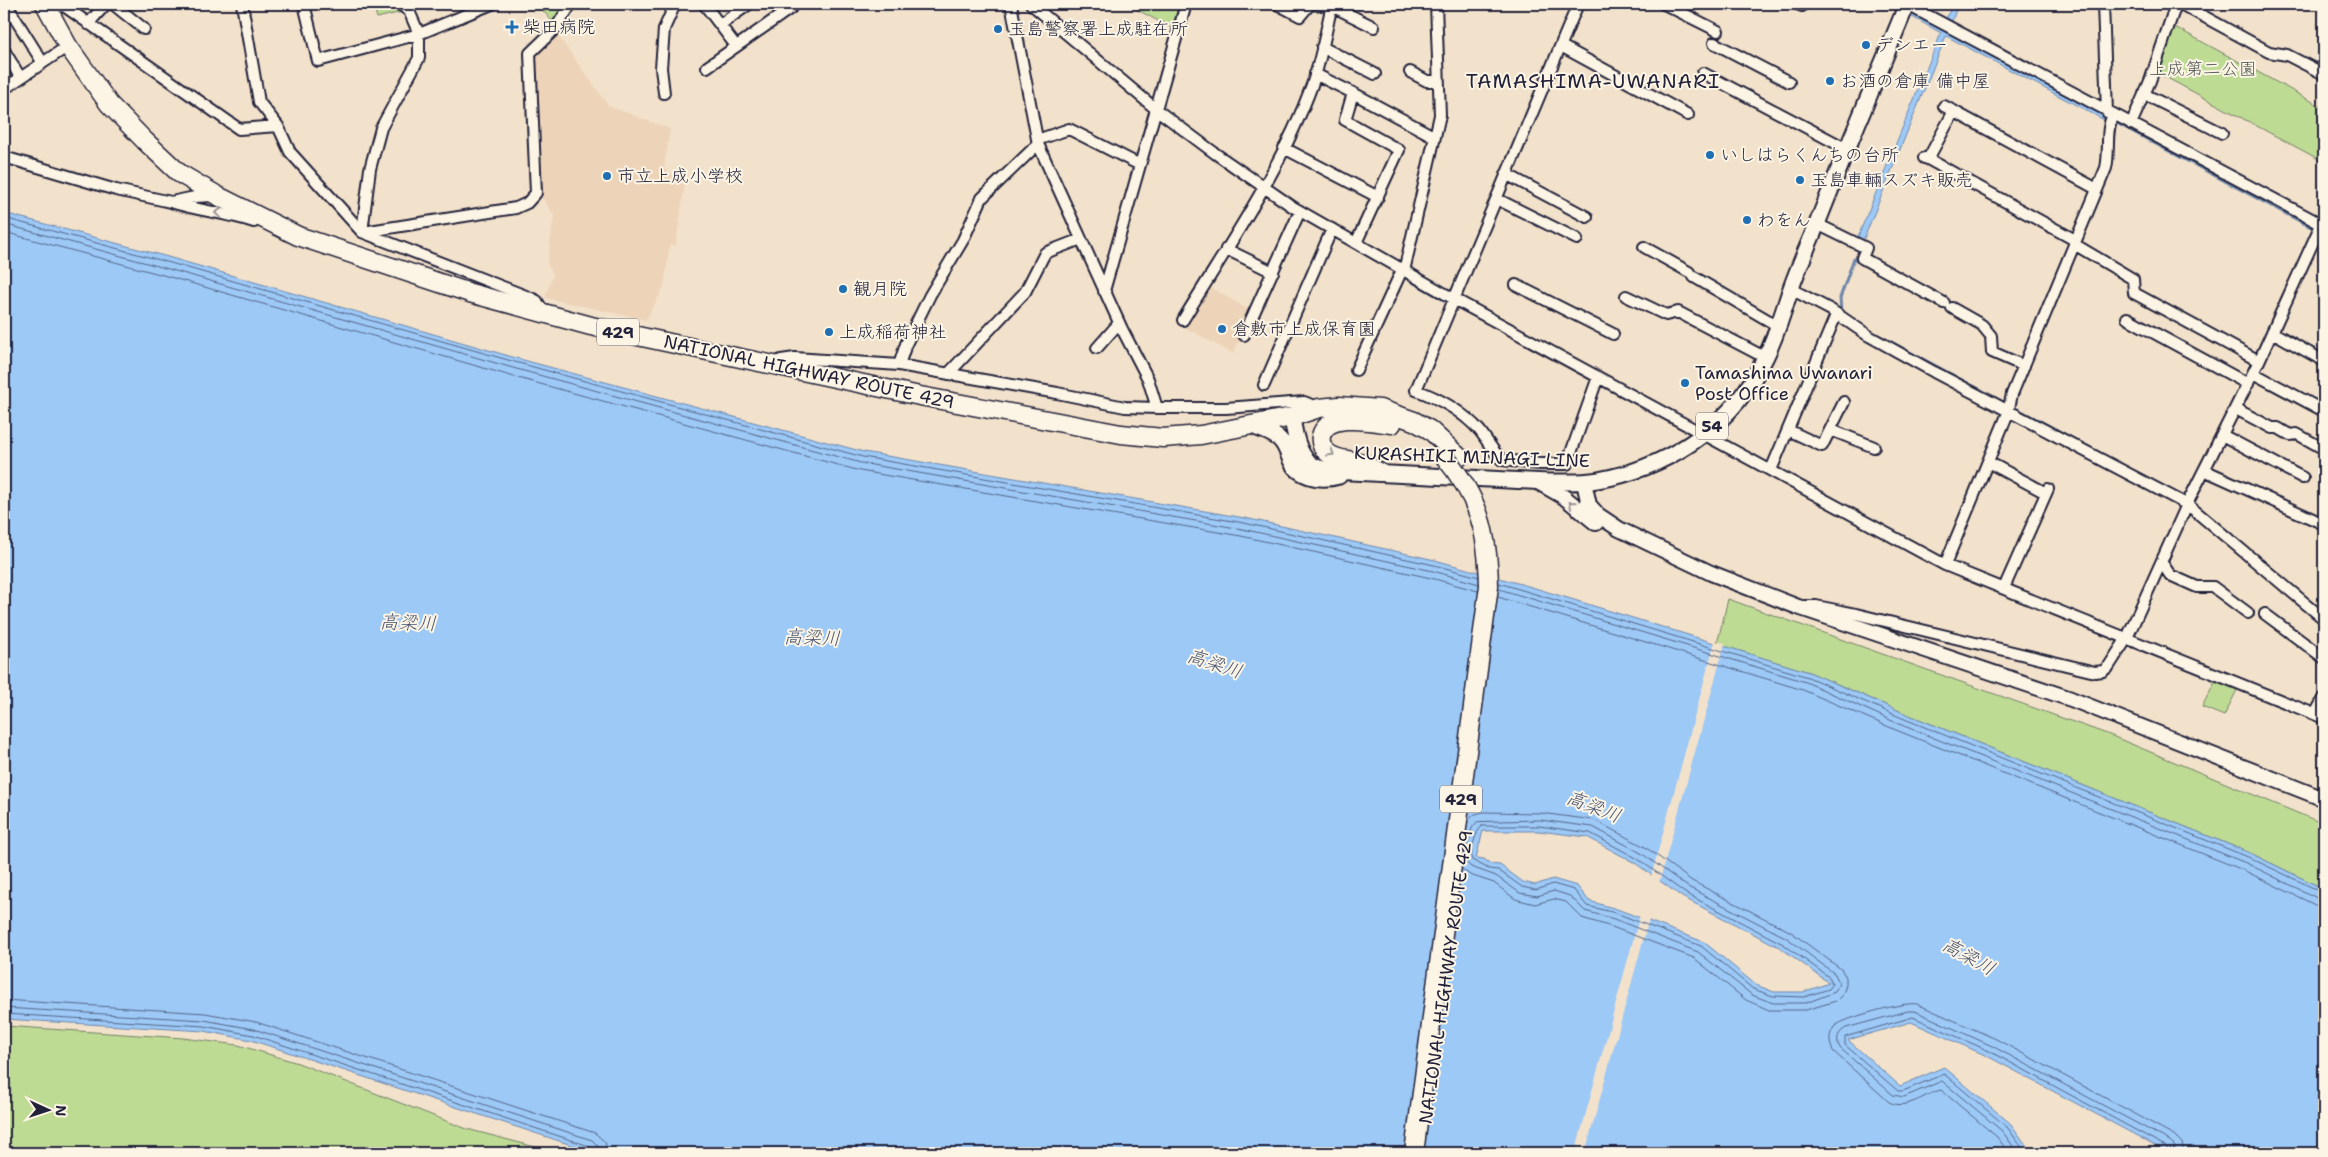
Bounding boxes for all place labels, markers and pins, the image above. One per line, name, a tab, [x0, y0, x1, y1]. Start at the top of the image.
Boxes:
place label: 柴田病院	[523, 15, 595, 39]
place label: 玉島警察署上成駐在所	[1008, 17, 1188, 41]
marker: 柴田病院	[505, 20, 519, 34]
marker: 玉島警察署上成駐在所	[992, 23, 1004, 35]
place label: デンエー	[1876, 33, 1948, 57]
marker: デンエー	[1860, 39, 1872, 51]
place label: お酒の倉庫 備中屋	[1840, 69, 1990, 93]
marker: お酒の倉庫 備中屋	[1824, 75, 1836, 87]
place label: いしはらくんちの台所	[1720, 143, 1899, 167]
marker: いしはらくんちの台所	[1704, 149, 1716, 161]
place label: 市立上成小学校	[617, 164, 743, 188]
place label: 玉島車輛スズキ販売	[1810, 168, 1973, 192]
marker: 市立上成小学校	[601, 170, 613, 182]
marker: 玉島車輛スズキ販売	[1794, 174, 1806, 186]
place label: わをん	[1757, 208, 1811, 232]
marker: わをん	[1741, 214, 1753, 226]
place label: 観月院	[853, 277, 907, 301]
marker: 観月院	[837, 283, 849, 295]
place label: 倉敷市上成保育園	[1232, 317, 1376, 341]
place label: 上成稲荷神社	[839, 320, 947, 344]
marker: 倉敷市上成保育園	[1216, 323, 1228, 335]
marker: 上成稲荷神社	[823, 326, 835, 338]
place label: Tamashima Uwanari Post Office	[1695, 361, 1873, 406]
marker: Tamashima Uwanari Post Office	[1679, 377, 1691, 389]

